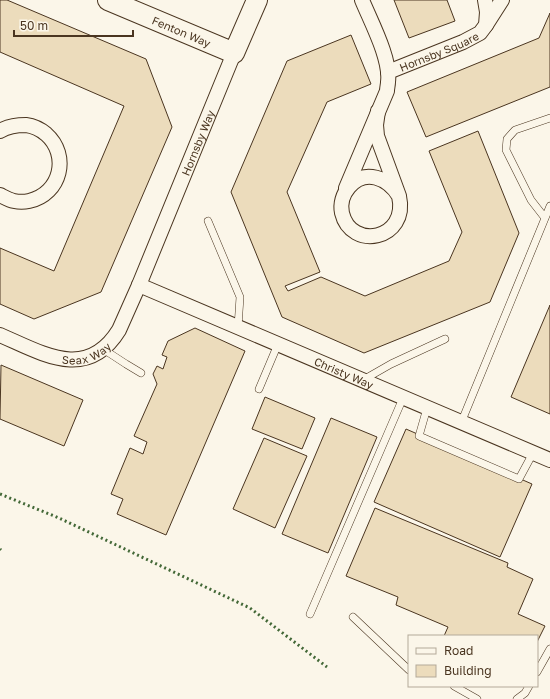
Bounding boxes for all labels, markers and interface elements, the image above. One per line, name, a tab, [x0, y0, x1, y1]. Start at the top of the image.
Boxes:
scale bar	[14, 12, 133, 38]
street label: Fenton Way	[151, 13, 213, 49]
text: 50 m	[20, 18, 48, 33]
street label: Hornsby Square	[397, 29, 481, 73]
street label: Hornsby Way	[178, 108, 217, 177]
street label: Seax Way	[61, 339, 113, 366]
street label: Christy Way	[313, 354, 376, 391]
legend	[408, 635, 538, 687]
text: Road	[444, 643, 473, 658]
text: Building	[444, 663, 492, 678]

